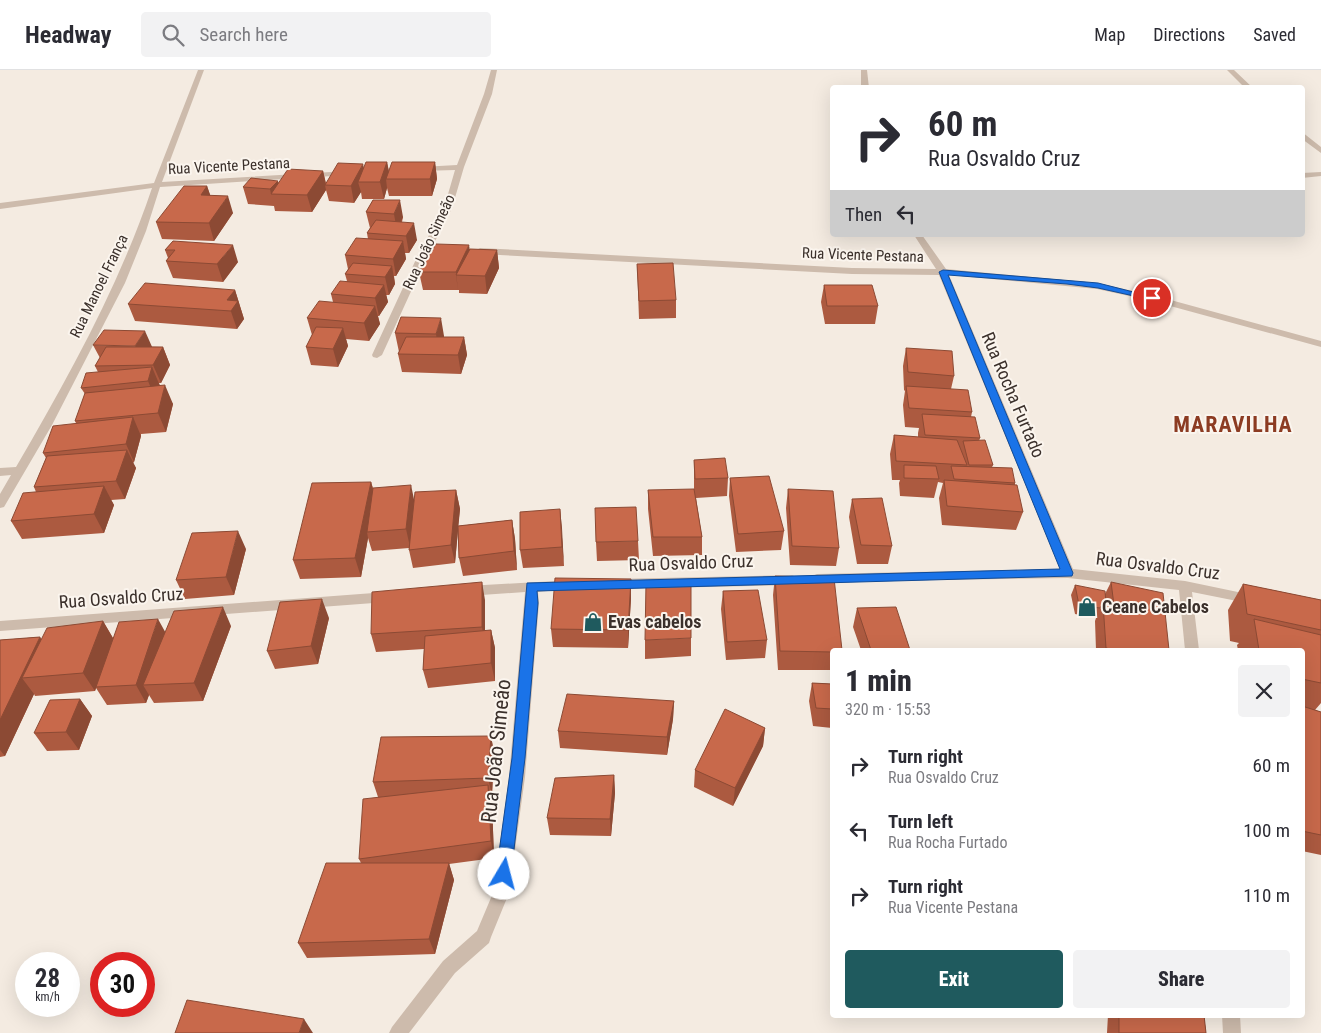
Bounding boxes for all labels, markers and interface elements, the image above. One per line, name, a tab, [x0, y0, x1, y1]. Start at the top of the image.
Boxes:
search box	[141, 12, 491, 57]
text: Headway	[25, 21, 111, 49]
icon: search	[159, 21, 187, 49]
text: Search here	[199, 23, 288, 46]
text: Map	[1094, 24, 1125, 45]
text: Directions	[1153, 24, 1225, 45]
text: Saved	[1253, 24, 1296, 45]
text: 60 m	[928, 104, 997, 145]
icon: right	[845, 105, 910, 170]
text: Rua Osvaldo Cruz	[928, 146, 1080, 171]
street label: Rua Vicente Pestana	[168, 154, 290, 178]
street label: Rua João Simeão	[399, 192, 459, 292]
icon: left	[892, 200, 920, 228]
text: Then	[845, 203, 882, 226]
street label: Rua Manoel França	[66, 231, 132, 341]
street label: Rua Vicente Pestana	[802, 244, 924, 266]
pin	[1131, 277, 1173, 319]
icon: arrive	[1138, 284, 1166, 312]
street label: Rua Rocha Furtado	[978, 329, 1049, 461]
district label: MARAVILHA	[1173, 412, 1293, 437]
street label: Rua Osvaldo Cruz	[1095, 547, 1221, 584]
street label: Rua Osvaldo Cruz	[628, 550, 754, 575]
street label: Rua Osvaldo Cruz	[58, 583, 184, 612]
shop icon: Ceane Cabelos	[1076, 596, 1098, 618]
place label: Ceane Cabelos	[1102, 596, 1209, 617]
shop icon: Evas cabelos	[582, 611, 604, 633]
place label: Evas cabelos	[608, 611, 701, 632]
text: 1 min	[845, 663, 912, 698]
button: close	[1238, 665, 1290, 717]
street label: Rua João Simeão	[477, 678, 515, 824]
text: 320 m · 15:53	[845, 700, 931, 719]
text: Turn right	[888, 745, 963, 768]
icon: right	[845, 752, 873, 780]
text: 60 m	[1253, 754, 1290, 777]
text: Rua Osvaldo Cruz	[888, 768, 999, 787]
text: Turn left	[888, 810, 953, 833]
icon: left	[845, 817, 873, 845]
text: 100 m	[1243, 819, 1290, 842]
text: Rua Rocha Furtado	[888, 833, 1007, 852]
position arrow	[477, 847, 529, 899]
text: Turn right	[888, 875, 963, 898]
icon: right	[845, 882, 873, 910]
text: 110 m	[1243, 884, 1290, 907]
text: Rua Vicente Pestana	[888, 898, 1018, 917]
button: Exit	[845, 950, 1063, 1008]
button: Share	[1073, 950, 1290, 1008]
speed limit sign: 30	[90, 952, 155, 1017]
text: 28	[35, 964, 60, 993]
text: km/h	[35, 990, 60, 1004]

